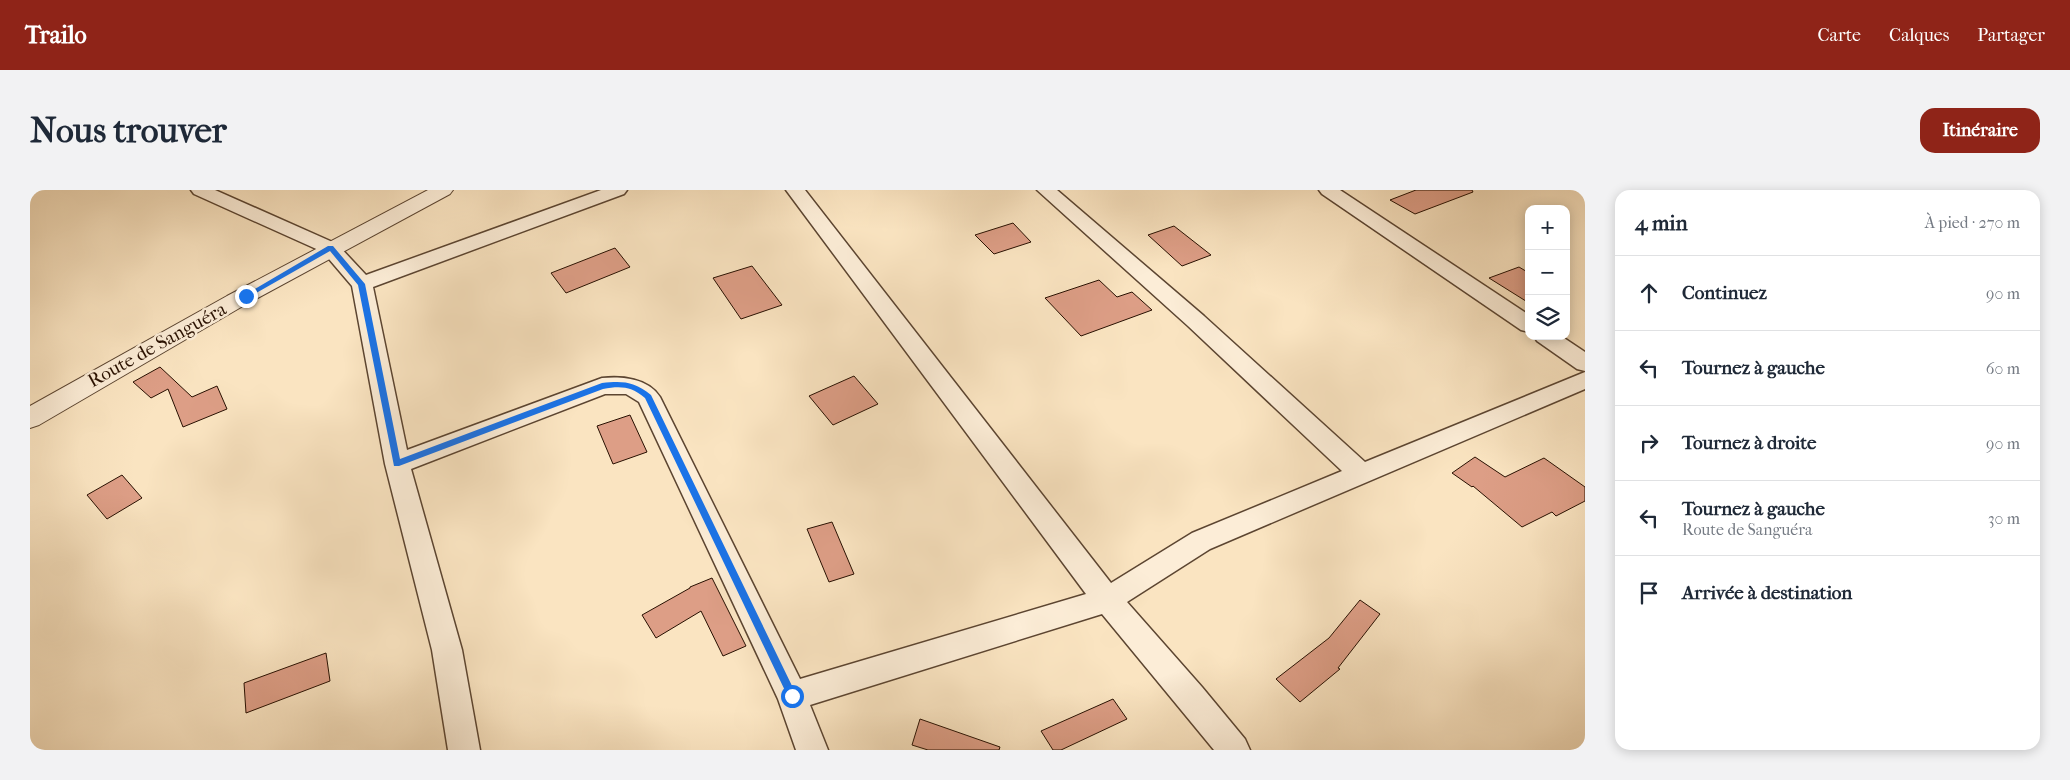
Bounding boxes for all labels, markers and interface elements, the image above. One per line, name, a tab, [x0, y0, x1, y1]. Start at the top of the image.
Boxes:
text: Trailo	[25, 21, 87, 49]
text: Carte	[1818, 25, 1861, 46]
text: Calques	[1889, 25, 1949, 46]
text: Partager	[1977, 25, 2045, 46]
button: Itinéraire	[1920, 108, 2040, 153]
text: Nous trouver	[30, 110, 227, 151]
map controls	[1525, 205, 1570, 340]
button: +	[1525, 205, 1570, 250]
text: 4 min	[1635, 211, 1688, 235]
text: À pied · 270 m	[1925, 213, 2020, 232]
button: −	[1525, 250, 1570, 295]
icon: ahead	[1635, 279, 1663, 307]
text: Continuez	[1682, 282, 1767, 304]
text: 90 m	[1986, 284, 2020, 303]
route end	[235, 285, 258, 308]
button: layers	[1525, 295, 1570, 340]
street label: Route de Sanguéra	[84, 298, 230, 392]
icon: left	[1635, 354, 1663, 382]
text: Tournez à gauche	[1682, 357, 1825, 379]
text: 60 m	[1986, 359, 2020, 378]
icon: right	[1635, 429, 1663, 457]
text: Tournez à droite	[1682, 432, 1816, 454]
text: 90 m	[1986, 434, 2020, 453]
text: Tournez à gauche	[1682, 498, 1825, 520]
icon: left	[1635, 504, 1663, 532]
text: 30 m	[1988, 509, 2020, 528]
text: Route de Sanguéra	[1682, 520, 1812, 539]
icon: arrive	[1635, 579, 1663, 607]
text: Arrivée à destination	[1682, 582, 1852, 604]
route start	[781, 685, 804, 708]

